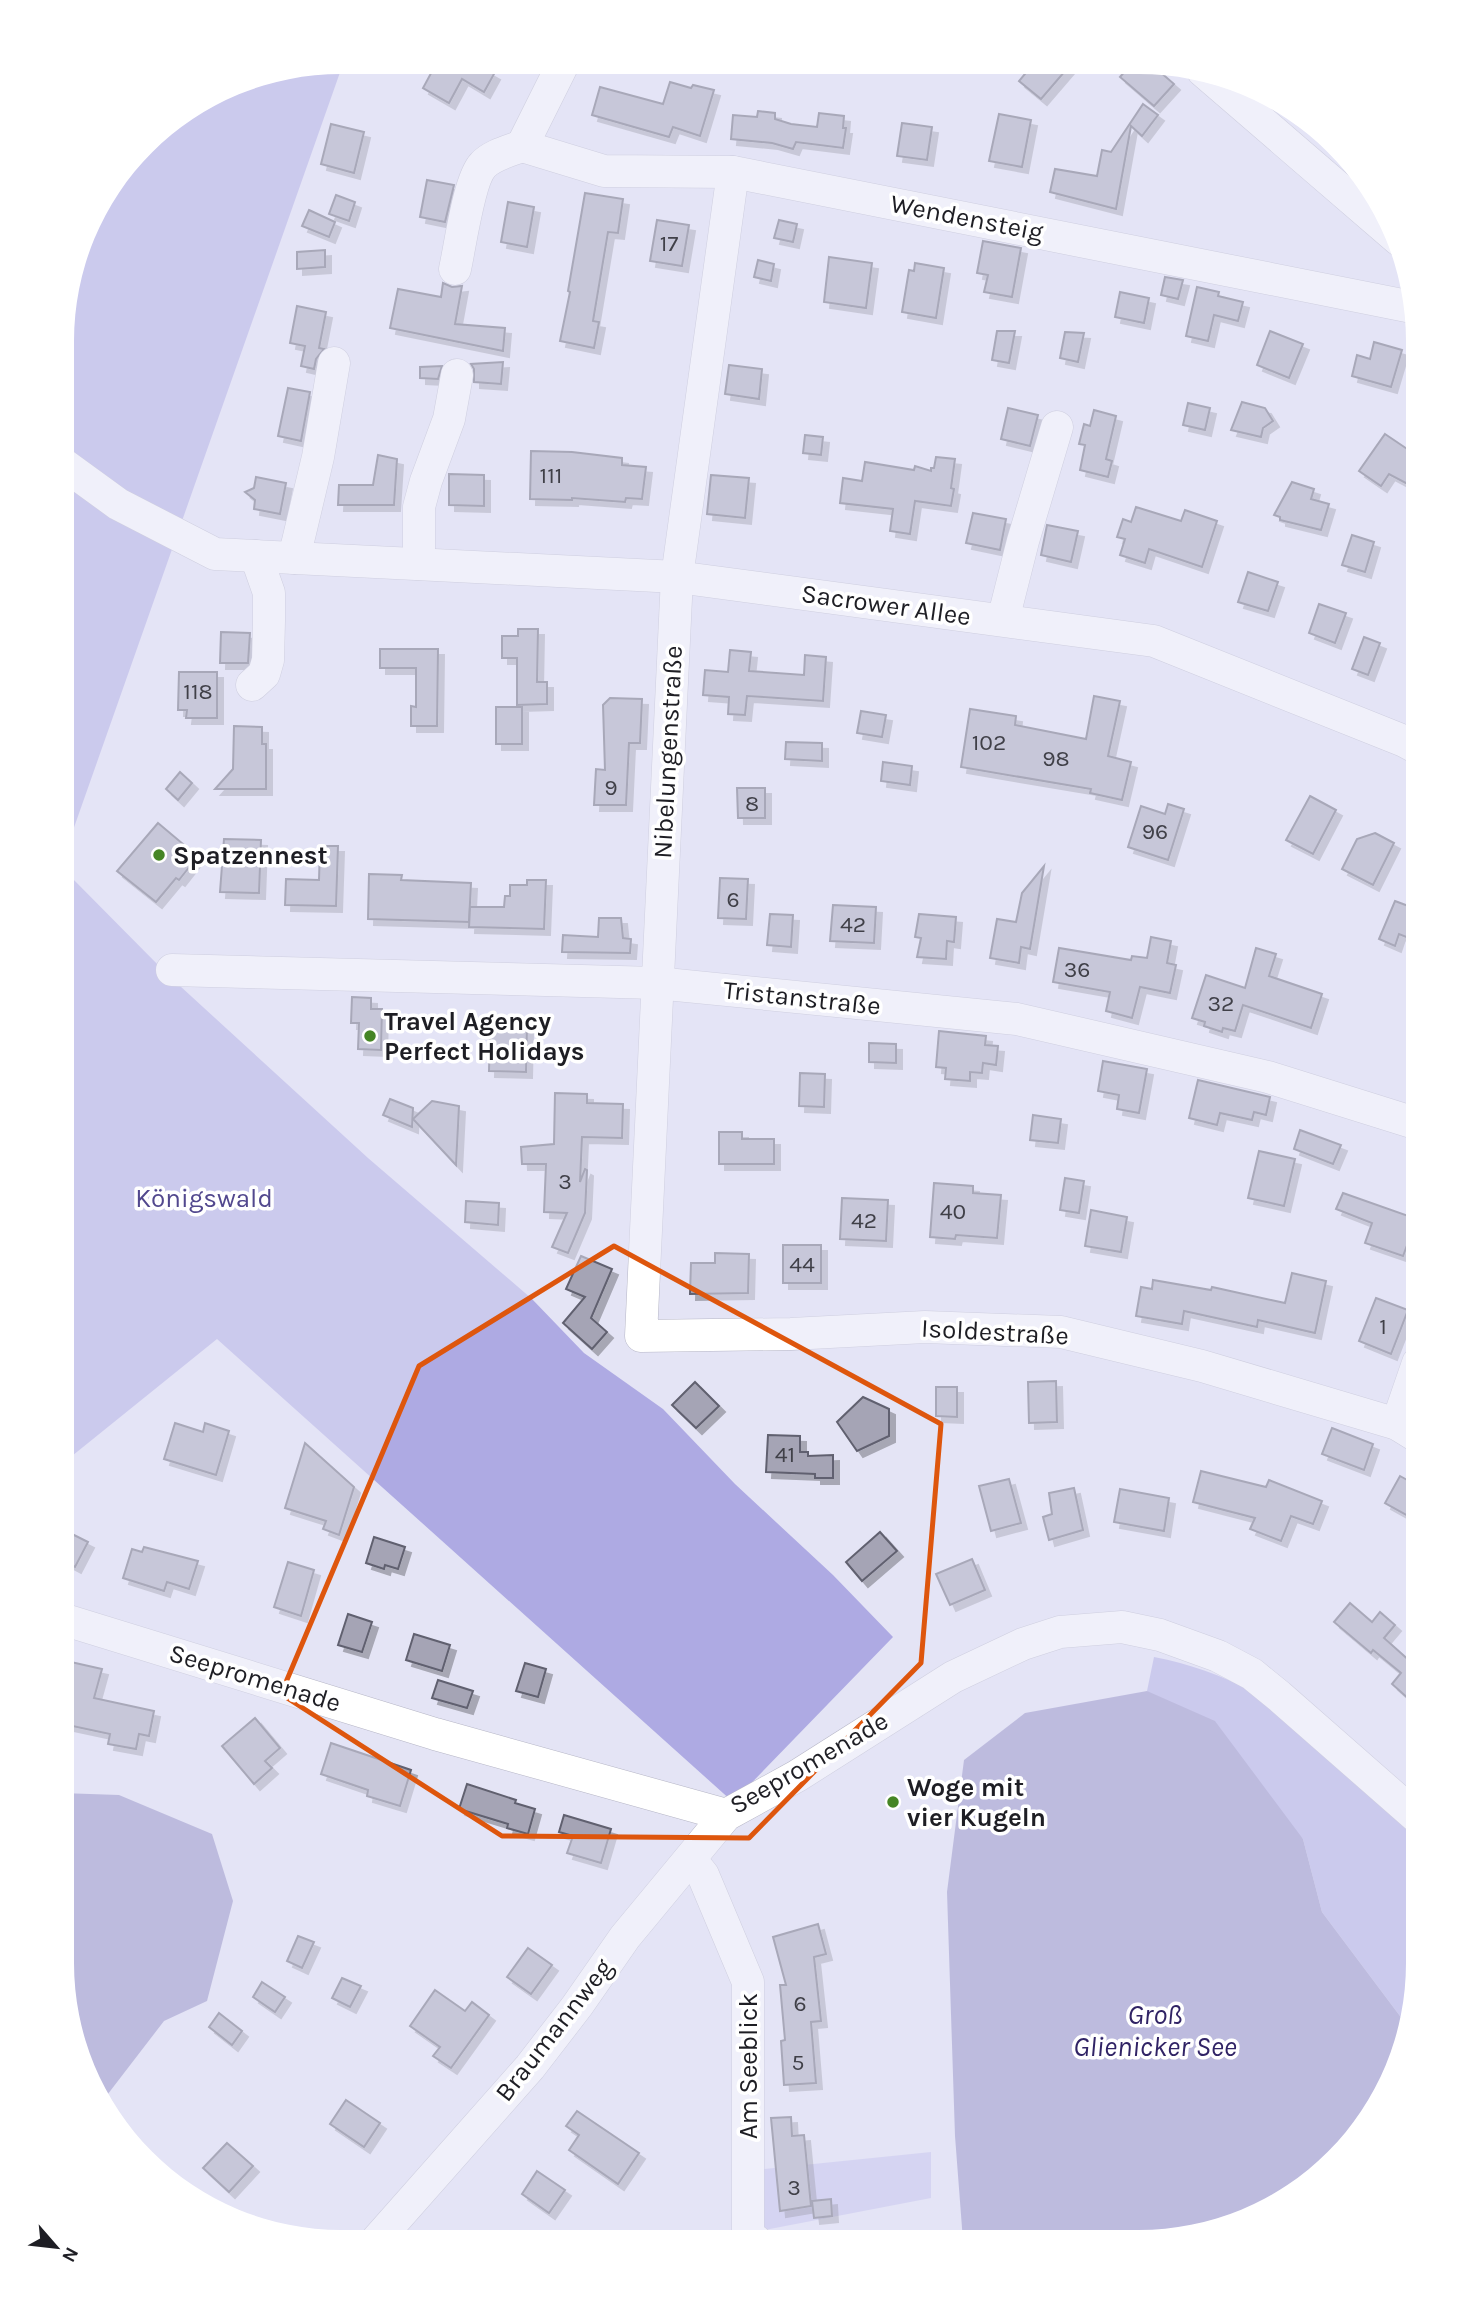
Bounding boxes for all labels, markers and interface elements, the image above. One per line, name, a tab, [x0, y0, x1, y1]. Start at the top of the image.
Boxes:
street label: Wendensteig	[888, 188, 1046, 248]
house number: 17	[660, 230, 678, 257]
house number: 111	[540, 462, 562, 489]
street label: Sacrower Allee	[799, 578, 973, 632]
street label: Nibelungenstraße	[647, 645, 689, 859]
house number: 118	[183, 678, 213, 705]
house number: 102	[972, 729, 1006, 756]
house number: 98	[1042, 745, 1070, 772]
house number: 9	[604, 774, 618, 801]
house number: 8	[745, 790, 759, 817]
house number: 96	[1142, 818, 1168, 845]
place label: Spatzennest	[173, 840, 328, 871]
marker: Spatzennest	[151, 847, 167, 863]
house number: 6	[726, 886, 740, 913]
house number: 42	[840, 911, 866, 938]
house number: 36	[1064, 956, 1090, 983]
street label: Tristanstraße	[722, 974, 882, 1022]
house number: 32	[1208, 990, 1234, 1017]
place label: Travel Agency Perfect Holidays	[384, 1006, 585, 1067]
marker: Travel Agency Perfect Holidays	[362, 1028, 378, 1044]
house number: 3	[558, 1168, 572, 1195]
park label: Königswald	[135, 1183, 273, 1214]
house number: 40	[940, 1198, 966, 1225]
house number: 42	[851, 1207, 877, 1234]
house number: 44	[789, 1251, 815, 1278]
street label: Isoldestraße	[920, 1313, 1070, 1351]
house number: 1	[1379, 1313, 1387, 1340]
house number: 41	[775, 1441, 795, 1468]
street label: Seepromenade	[166, 1637, 344, 1719]
street label: Seepromenade	[724, 1705, 894, 1821]
place label: Woge mit vier Kugeln	[907, 1772, 1046, 1833]
marker: Woge mit vier Kugeln	[885, 1794, 901, 1810]
street label: Braumannweg	[489, 1952, 620, 2108]
house number: 6	[793, 1990, 807, 2017]
street label: Am Seeblick	[733, 1993, 764, 2139]
water label: Groß Glienicker See	[1073, 1998, 1237, 2063]
house number: 5	[792, 2049, 804, 2076]
house number: 3	[787, 2174, 801, 2201]
north arrow	[21, 2212, 91, 2282]
text: N	[57, 2243, 83, 2266]

